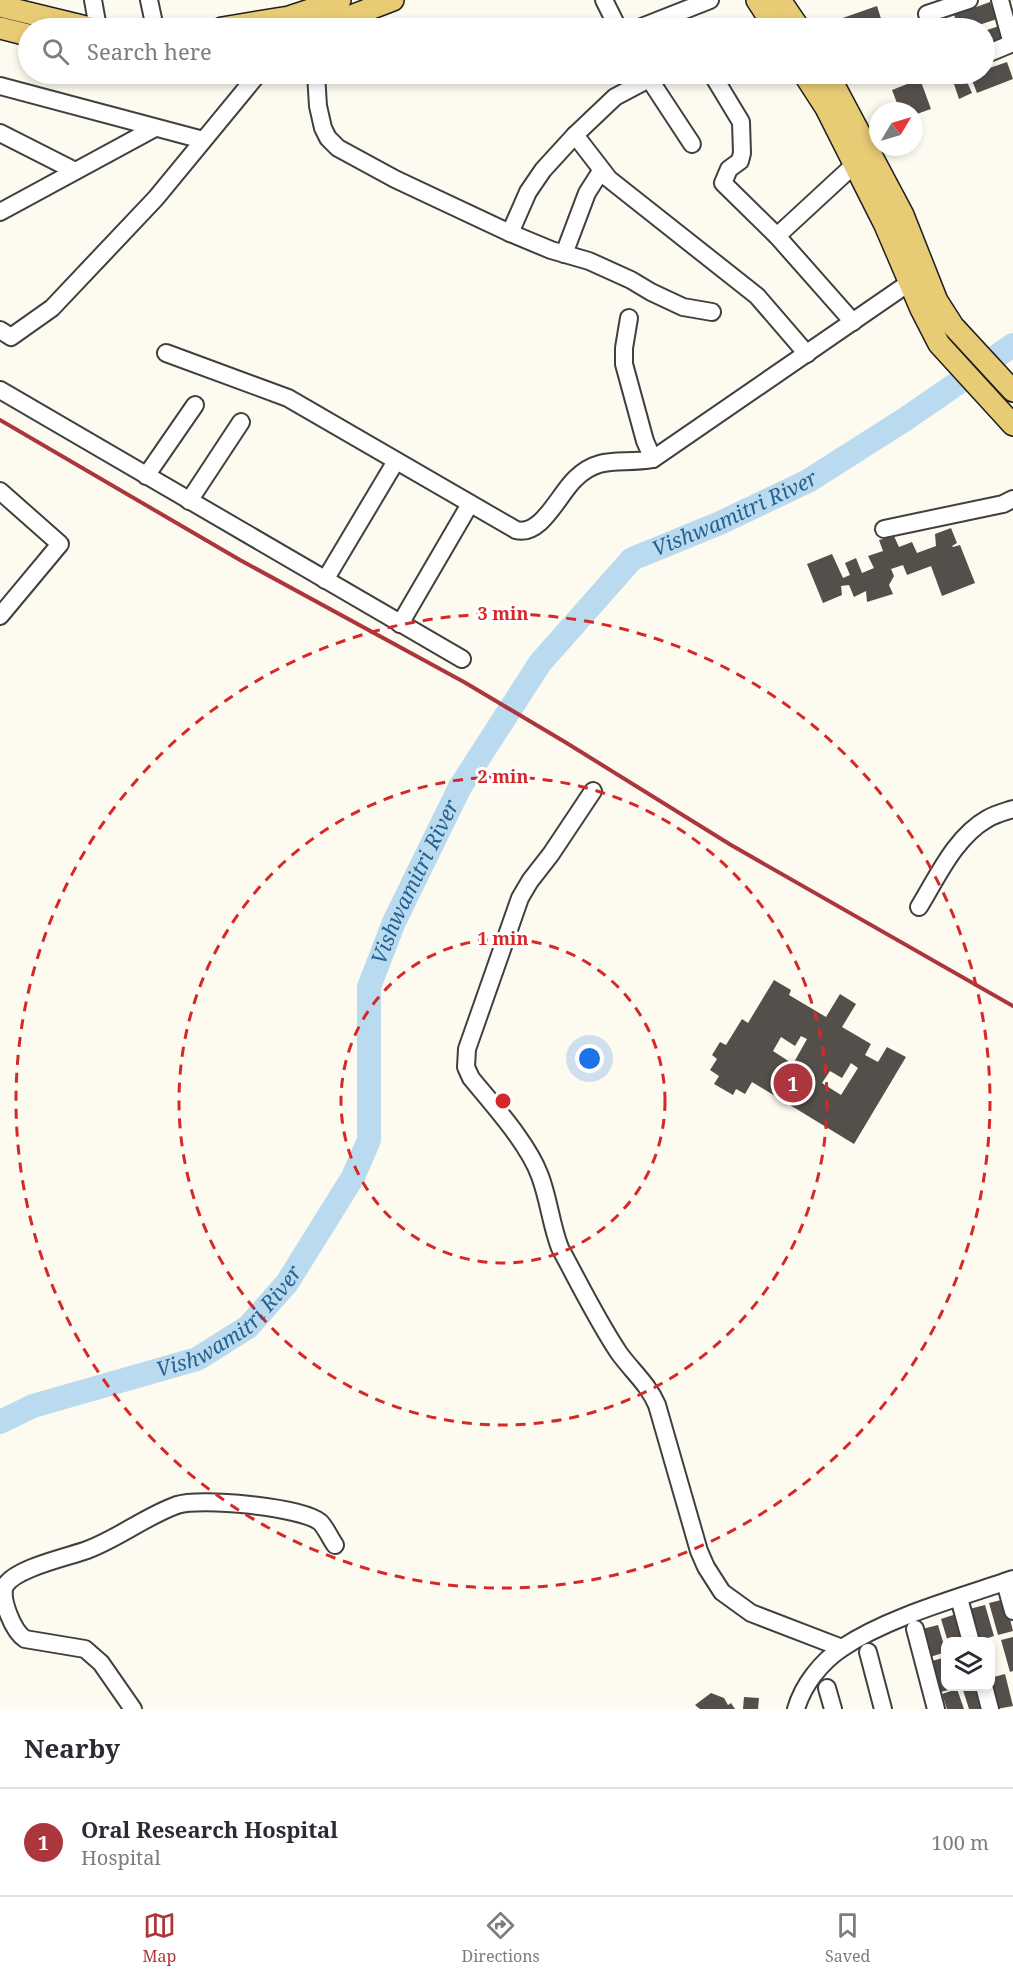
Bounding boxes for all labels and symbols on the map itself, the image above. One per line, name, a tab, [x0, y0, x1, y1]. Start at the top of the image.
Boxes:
north arrow	[869, 102, 923, 156]
water label: Vishwamitri River	[647, 463, 823, 562]
text: 3 min	[478, 601, 528, 625]
text: 2 min	[478, 764, 528, 788]
water label: Vishwamitri River	[364, 795, 465, 968]
text: 1 min	[478, 926, 528, 950]
your location	[575, 1044, 604, 1073]
pin: 1	[774, 1060, 812, 1106]
centre of rings	[493, 1091, 513, 1111]
water label: Vishwamitri River	[153, 1260, 308, 1383]

